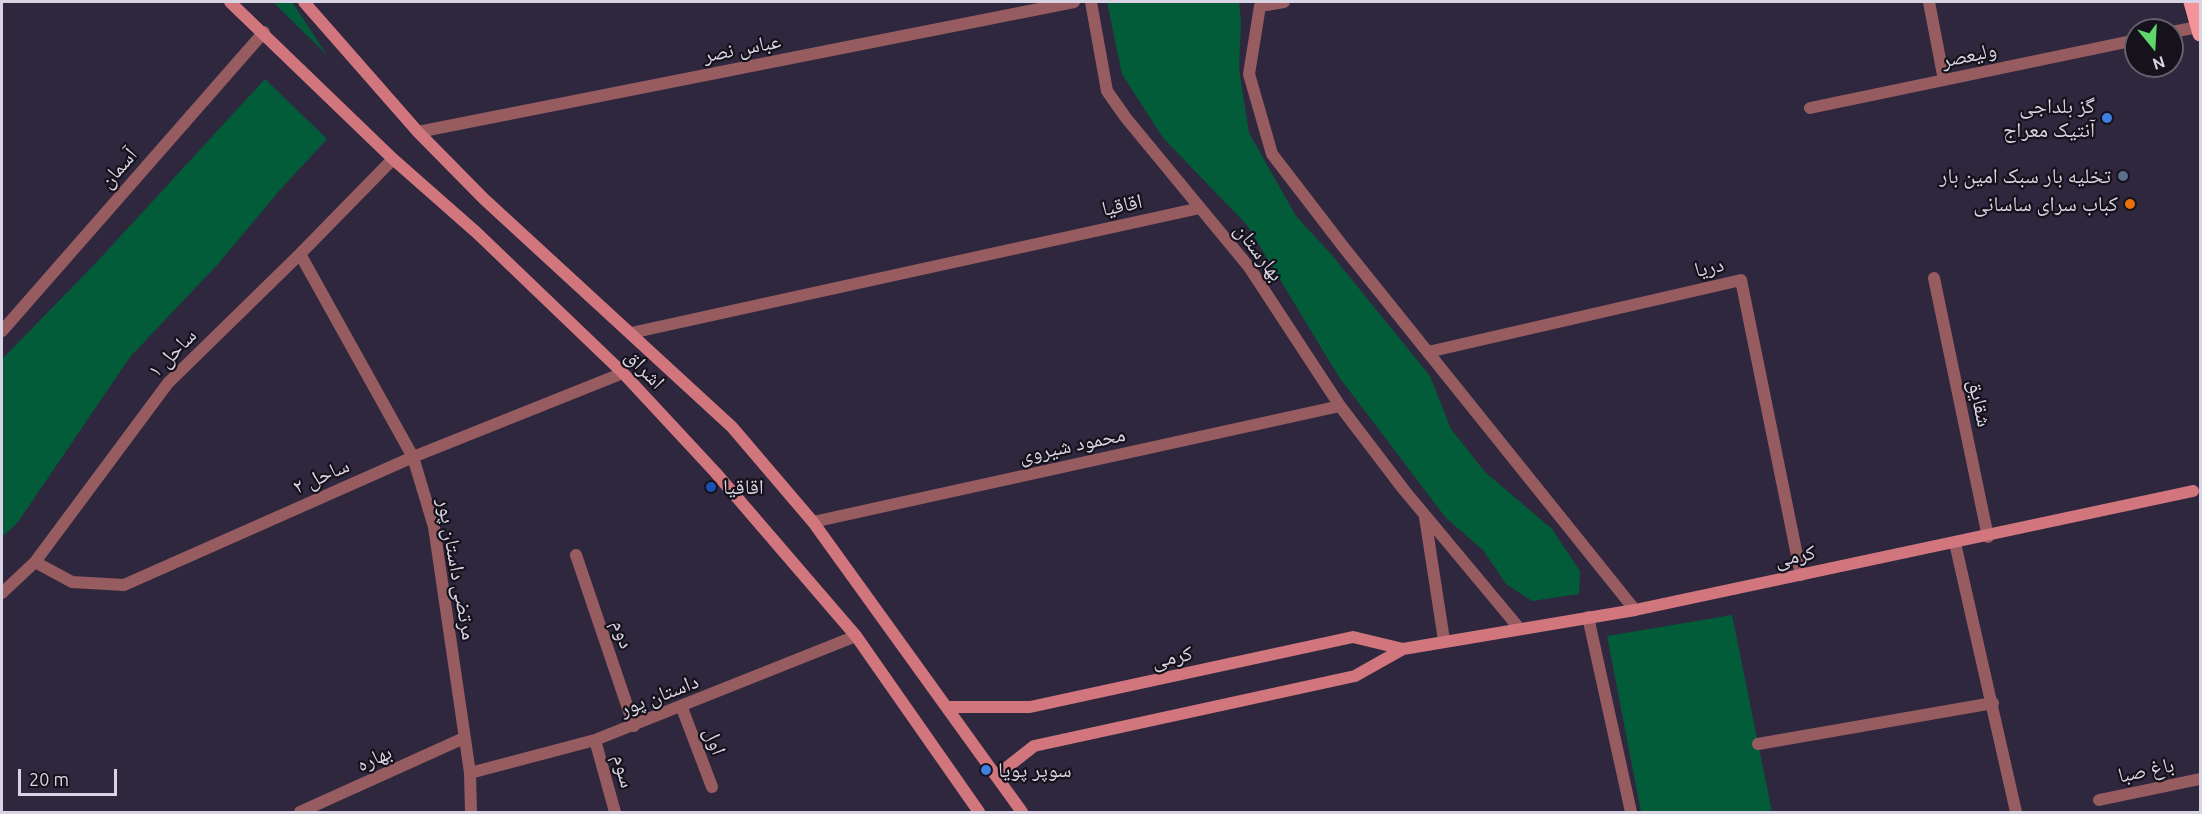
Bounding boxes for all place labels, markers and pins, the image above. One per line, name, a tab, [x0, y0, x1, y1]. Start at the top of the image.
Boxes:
place label: گز بلداجی آنتیک معراج	[2003, 93, 2095, 143]
marker: گز بلداجی آنتیک معراج	[2100, 111, 2114, 125]
place label: تخلیه بار سبک امین بار	[1939, 163, 2111, 189]
marker: تخلیه بار سبک امین بار	[2116, 169, 2130, 183]
place label: کباب سرای ساسانی	[1973, 191, 2118, 217]
marker: کباب سرای ساسانی	[2123, 197, 2137, 211]
place label: اقاقیا	[723, 474, 764, 500]
marker: اقاقیا	[704, 480, 718, 494]
place label: سوپر پویا	[998, 757, 1072, 783]
marker: سوپر پویا	[979, 763, 993, 777]

